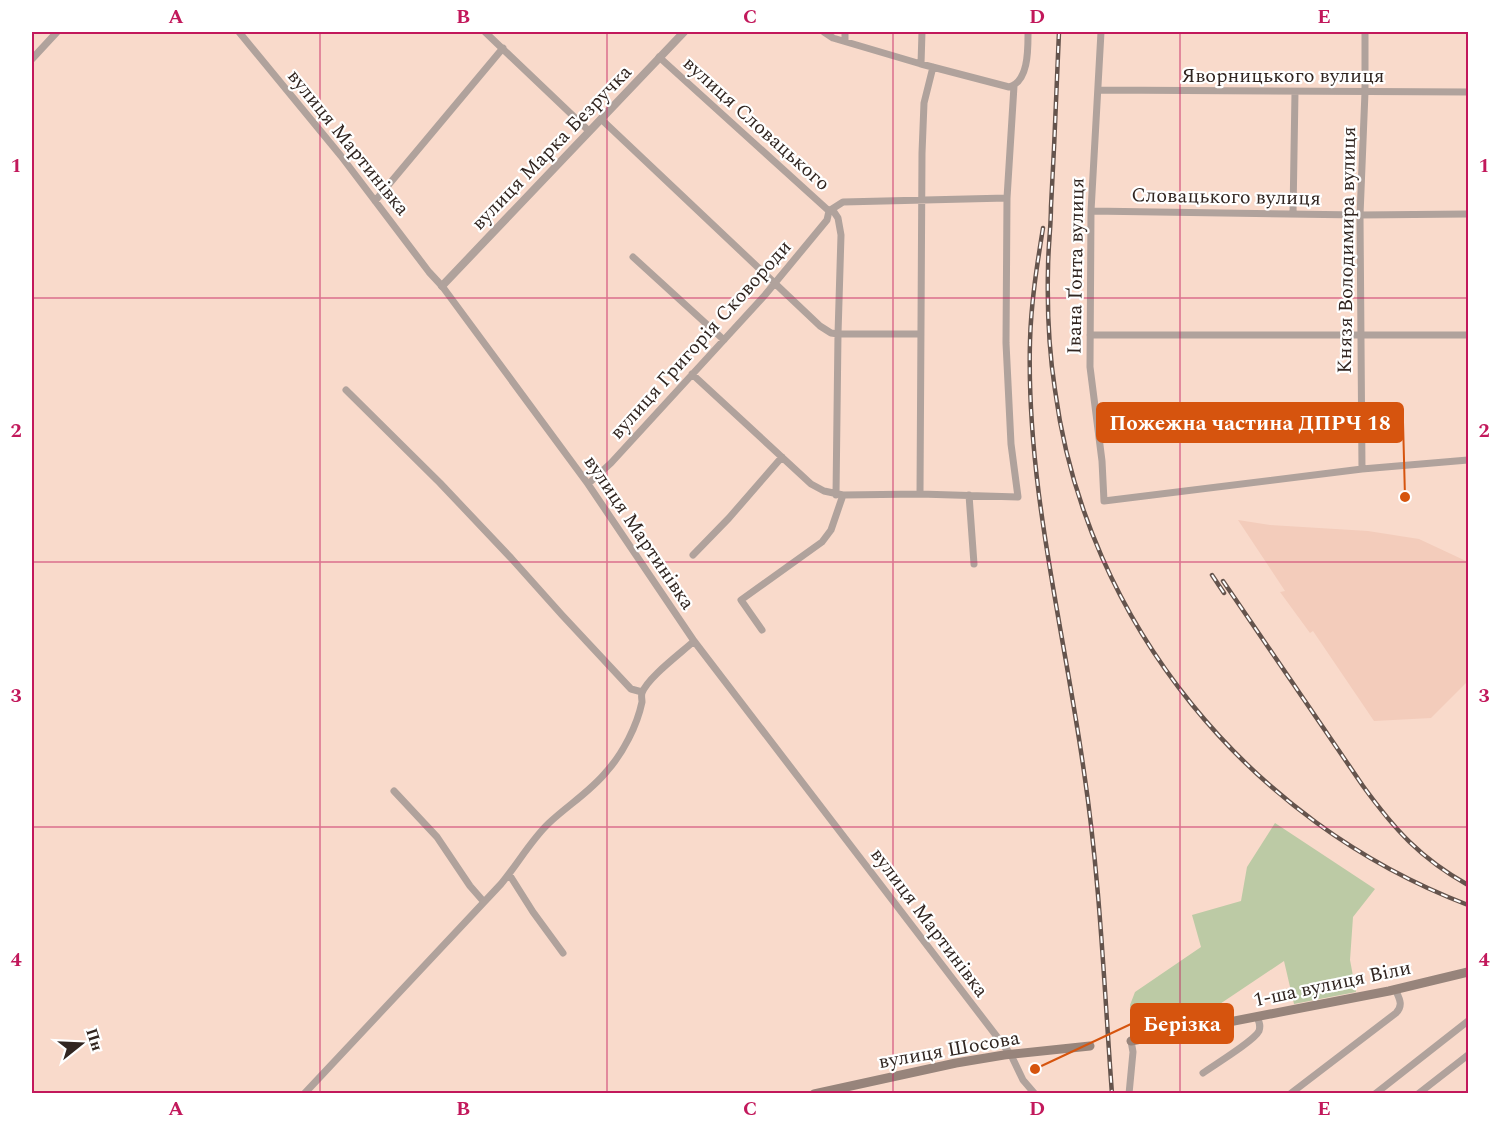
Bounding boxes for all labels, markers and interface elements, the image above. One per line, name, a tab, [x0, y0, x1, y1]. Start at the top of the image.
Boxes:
text: A	[168, 2, 184, 32]
text: B	[456, 2, 470, 32]
text: C	[743, 2, 757, 32]
text: D	[1029, 2, 1045, 32]
text: E	[1317, 2, 1331, 32]
street label: вулиця Словацького	[676, 49, 837, 198]
street label: вулиця Марка Безручка	[464, 58, 639, 237]
street label: Яворницького вулиця	[1181, 61, 1385, 91]
street label: вулиця Мартинівка	[280, 63, 417, 223]
street label: Князя Володимира вулиця	[1330, 126, 1364, 374]
text: 1	[10, 151, 22, 181]
text: 1	[1478, 151, 1490, 181]
street label: Івана Ґонта вулиця	[1059, 177, 1093, 355]
street label: Словацького вулиця	[1131, 180, 1321, 214]
street label: вулиця Григорія Сковороди	[603, 233, 799, 446]
callout: Пожежна частина ДПРЧ 18	[1097, 403, 1403, 442]
text: Пожежна частина ДПРЧ 18	[1109, 408, 1391, 440]
text: 2	[10, 416, 22, 446]
text: 2	[1478, 416, 1490, 446]
street label: вулиця Мартинівка	[576, 449, 702, 616]
text: 3	[10, 681, 22, 711]
text: 3	[1478, 681, 1490, 711]
street label: вулиця Мартинівка	[863, 841, 996, 1004]
text: 4	[10, 945, 22, 975]
text: 4	[1478, 945, 1490, 975]
street label: 1-ша вулиця Віли	[1251, 953, 1414, 1015]
callout: Берізка	[1131, 1004, 1233, 1043]
text: Берізка	[1143, 1009, 1221, 1041]
north arrow	[51, 1014, 111, 1074]
street label: вулиця Шосова	[876, 1023, 1022, 1077]
text: Пн	[79, 1025, 109, 1054]
text: A	[168, 1094, 184, 1124]
text: B	[456, 1094, 470, 1124]
text: C	[743, 1094, 757, 1124]
text: D	[1029, 1094, 1045, 1124]
text: E	[1317, 1094, 1331, 1124]

